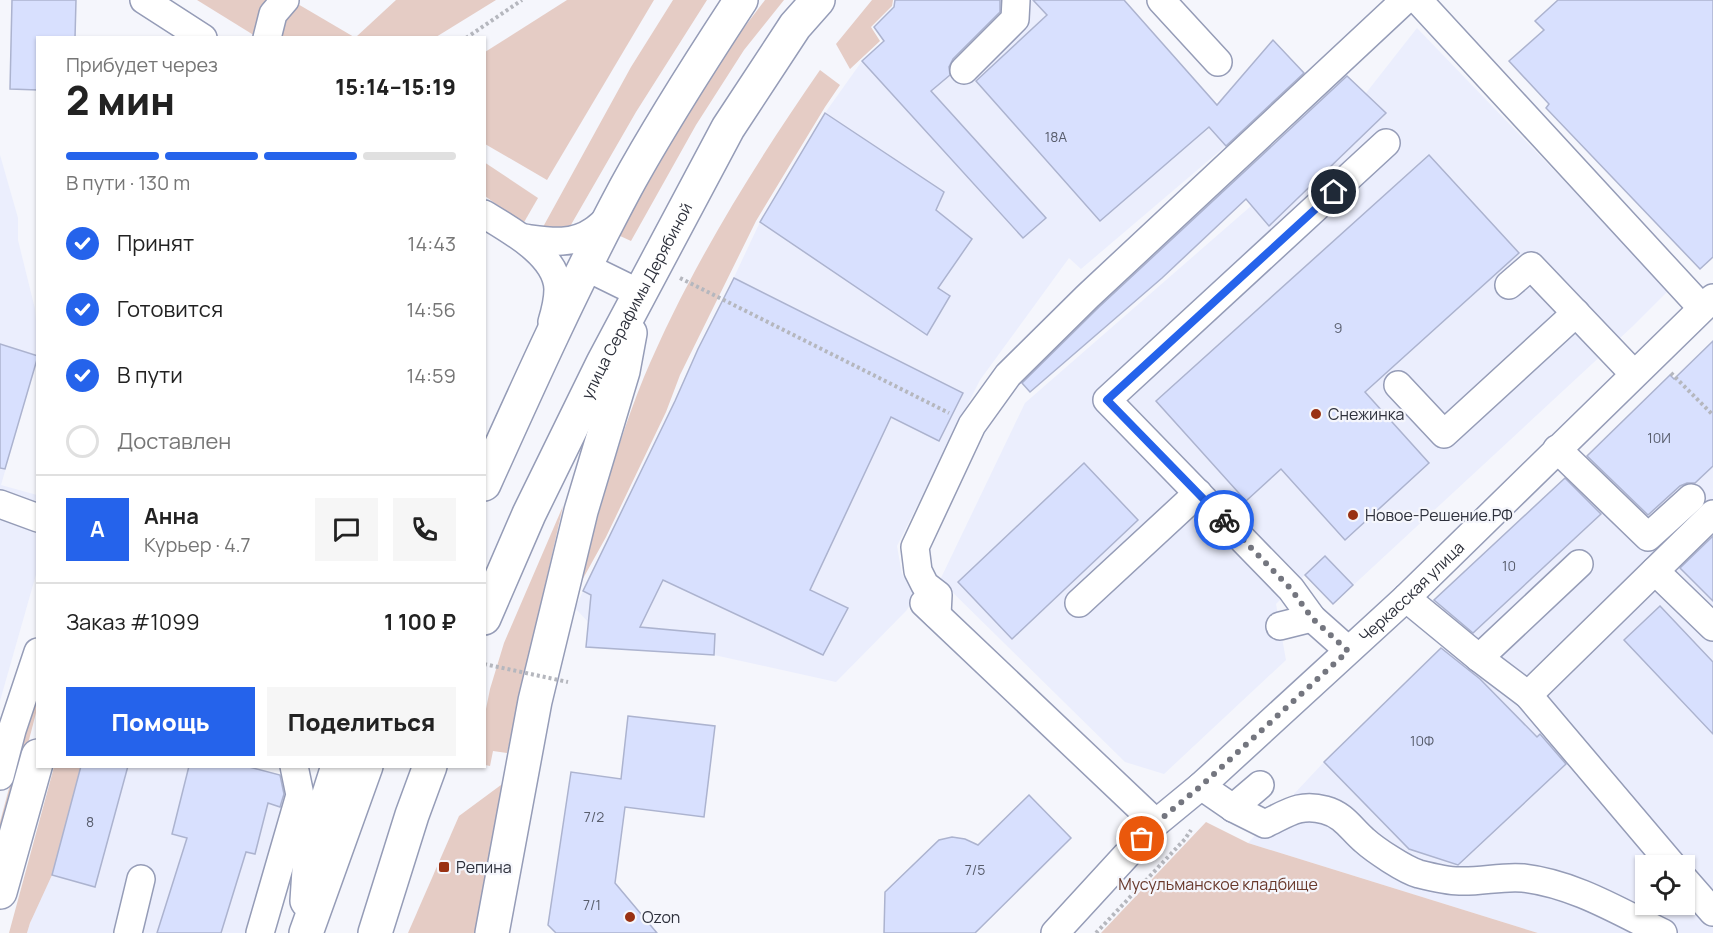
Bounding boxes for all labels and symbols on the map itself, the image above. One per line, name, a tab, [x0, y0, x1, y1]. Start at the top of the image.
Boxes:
house number: 18А	[1045, 127, 1067, 146]
pin	[1308, 166, 1359, 217]
street label: улица Серафимы Дерябиной	[576, 199, 697, 403]
house number: 9	[1334, 318, 1342, 337]
place label: Снежинка	[1328, 403, 1405, 425]
marker: Снежинка	[1309, 407, 1323, 421]
house number: 10И	[1647, 428, 1671, 447]
courier	[1194, 490, 1254, 550]
place label: Новое-Решение.РФ	[1365, 504, 1513, 526]
marker: Новое-Решение.РФ	[1346, 508, 1360, 522]
street label: Черкасская улица	[1354, 536, 1469, 647]
house number: 10	[1502, 556, 1516, 575]
house number: 10Ф	[1410, 731, 1434, 750]
house number: 7/2	[584, 807, 604, 826]
house number: 8	[86, 812, 94, 831]
pin	[1116, 813, 1167, 864]
place label: Репина	[456, 856, 512, 878]
marker: Репина	[437, 860, 451, 874]
house number: 7/5	[965, 860, 985, 879]
park label: Мусульманское кладбище	[1118, 873, 1318, 895]
house number: 7/1	[583, 895, 601, 914]
place label: Ozon	[642, 906, 680, 928]
marker: Ozon	[623, 910, 637, 924]

